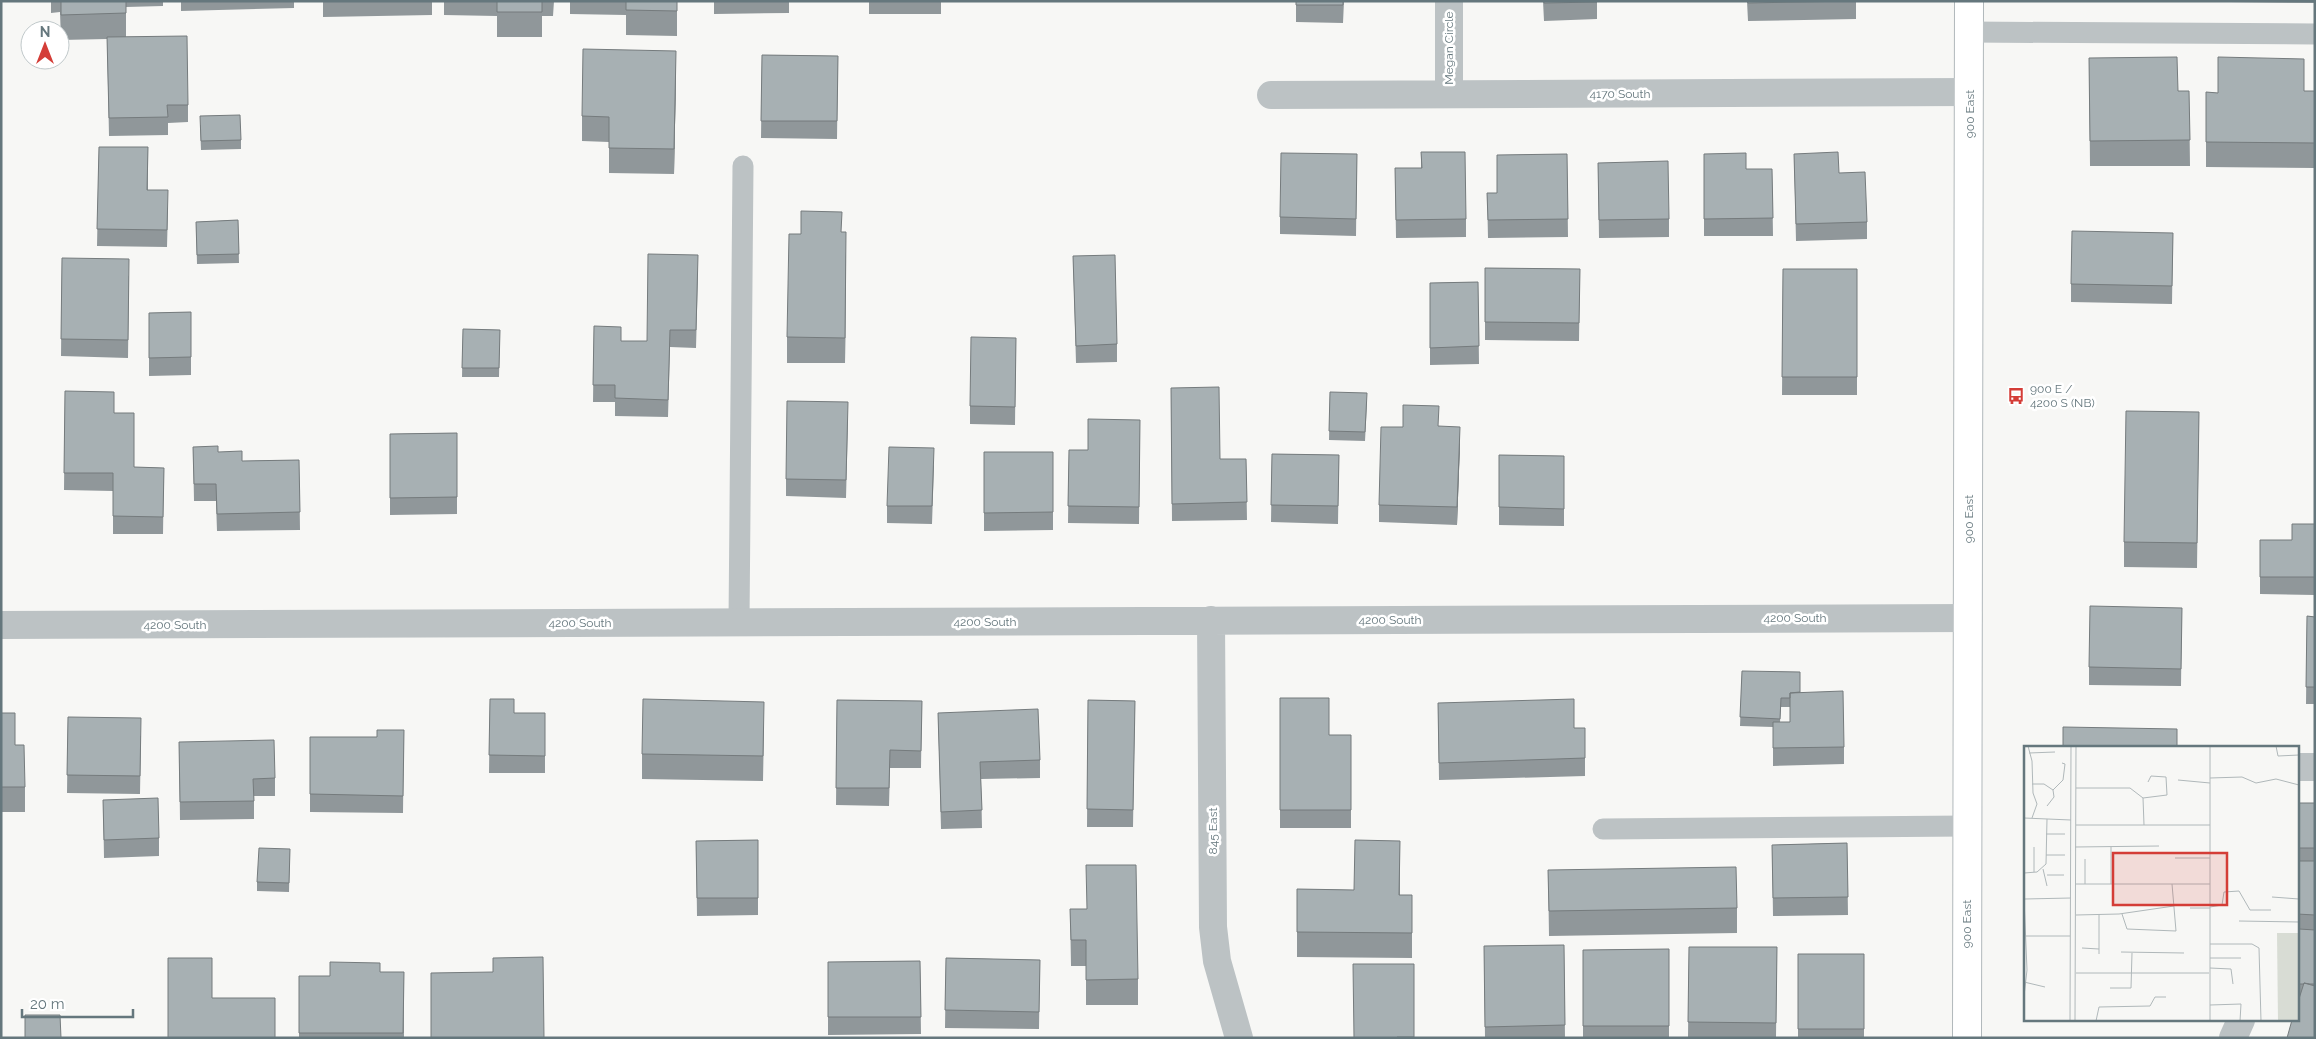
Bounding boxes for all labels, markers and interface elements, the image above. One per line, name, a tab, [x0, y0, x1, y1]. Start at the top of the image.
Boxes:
street label: Megan Circle	[1442, 11, 1456, 85]
north arrow	[20, 20, 70, 70]
text: N	[40, 24, 50, 40]
street label: 4170 South	[1590, 87, 1650, 101]
street label: 900 East	[1963, 90, 1977, 138]
place label: 900 E / 4200 S (NB)	[2030, 382, 2095, 410]
bus stop icon: 900 E / 4200 S (NB)	[2006, 386, 2026, 406]
street label: 900 East	[1962, 495, 1976, 543]
street label: 4200 South	[1763, 611, 1827, 625]
street label: 4200 South	[1358, 613, 1422, 627]
street label: 4200 South	[953, 615, 1017, 629]
street label: 4200 South	[548, 616, 612, 630]
street label: 4200 South	[143, 618, 207, 632]
inset map	[2024, 746, 2298, 1022]
street label: 845 East	[1206, 808, 1220, 854]
street label: 900 East	[1960, 900, 1974, 948]
scale bar	[22, 986, 134, 1018]
text: 20 m	[30, 995, 65, 1013]

